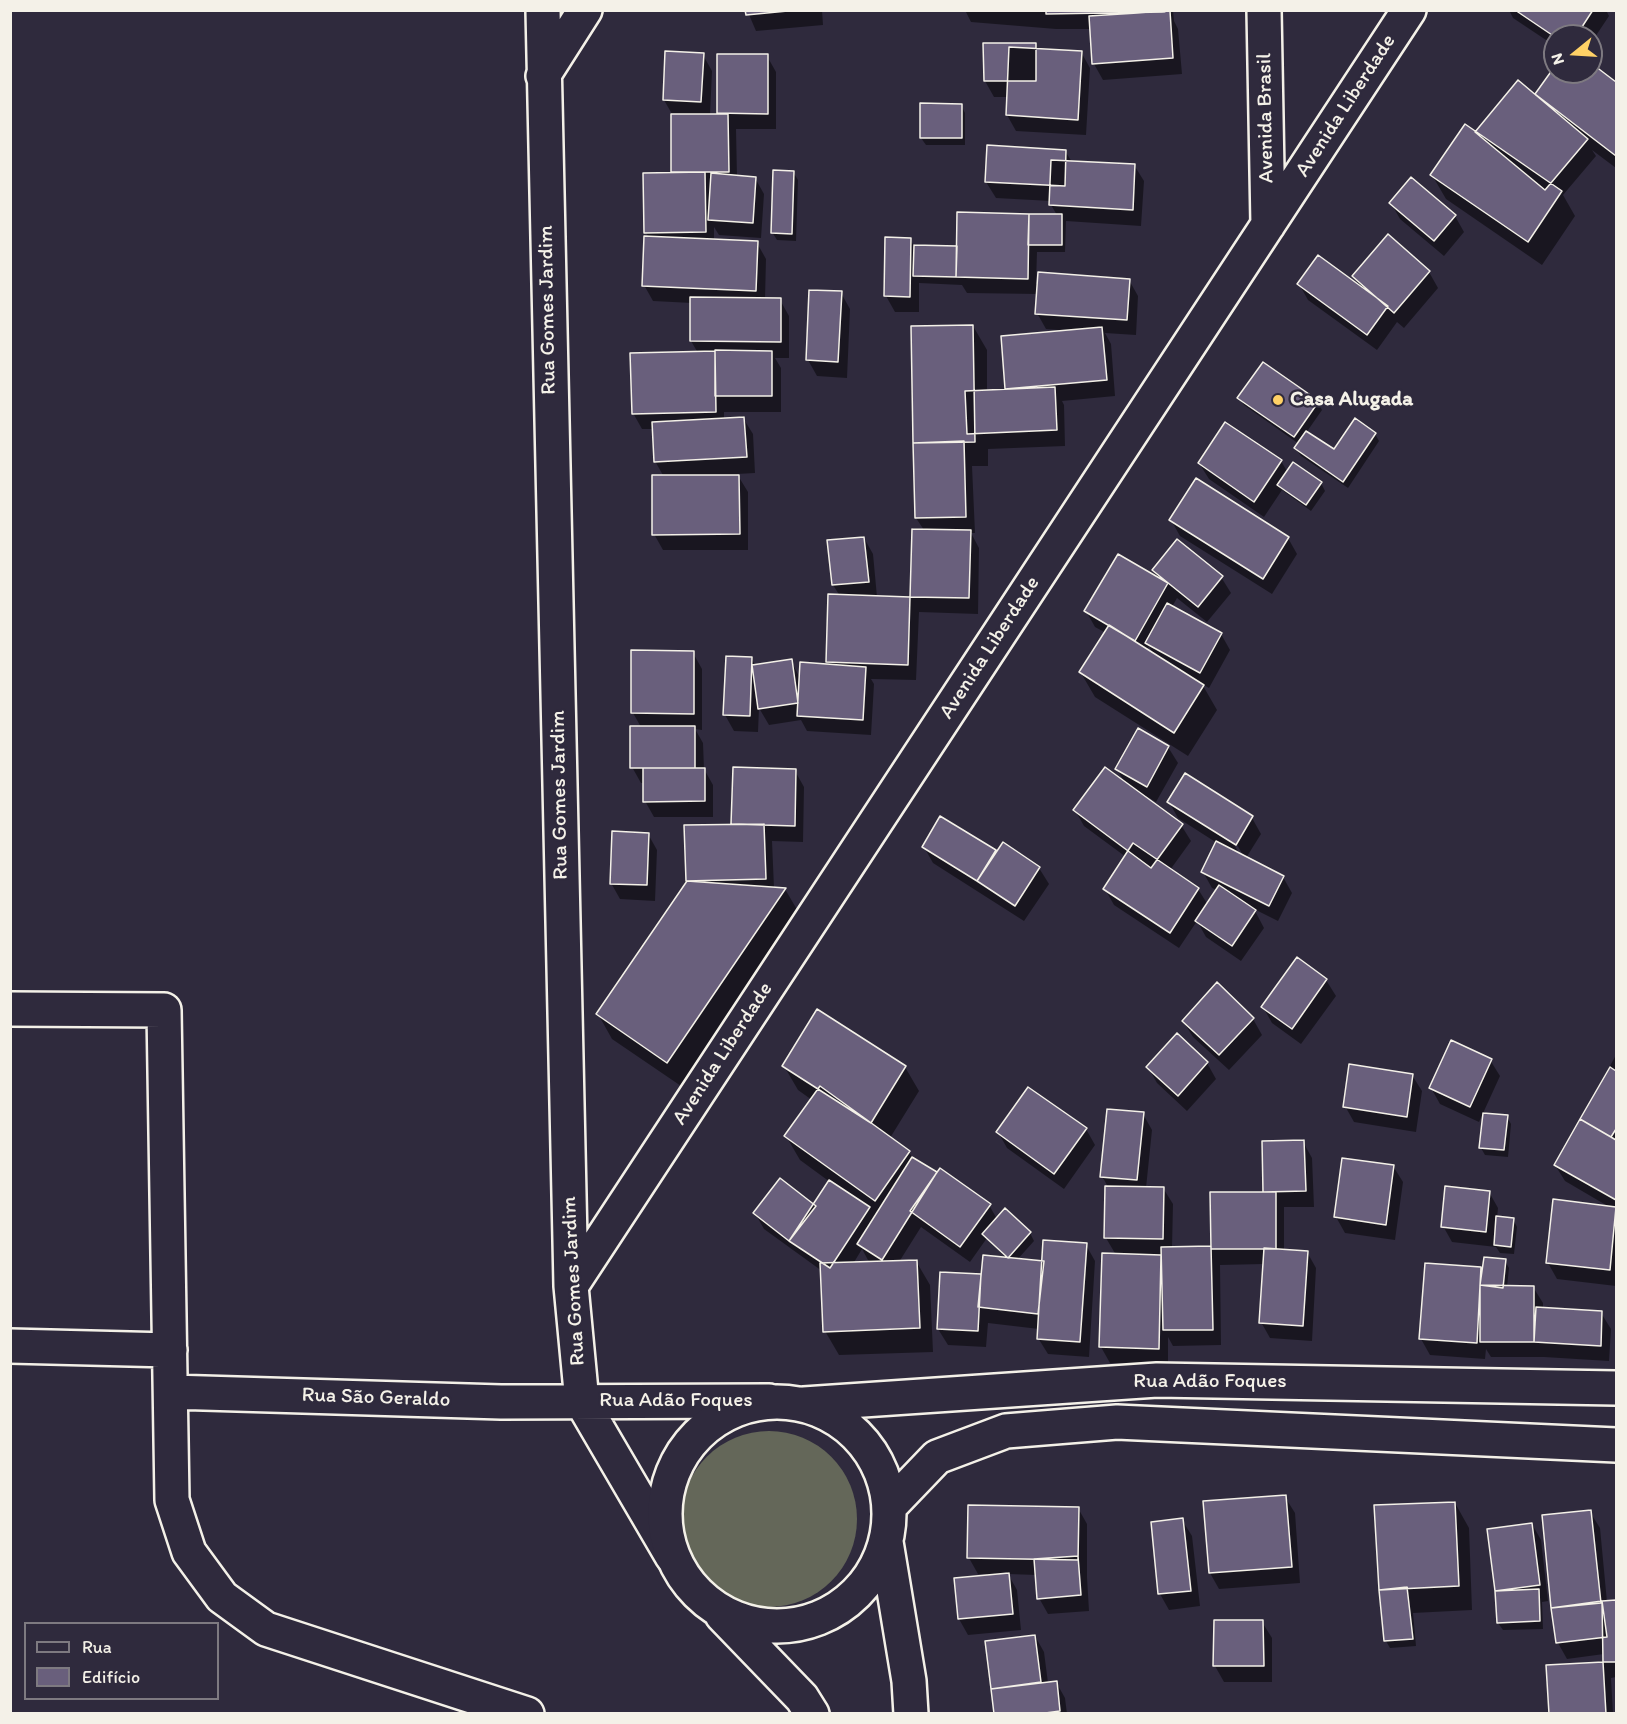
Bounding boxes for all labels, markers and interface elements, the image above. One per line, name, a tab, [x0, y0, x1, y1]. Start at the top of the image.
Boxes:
north arrow	[1543, 24, 1603, 84]
street label: Avenida Liberdade	[1290, 30, 1402, 182]
text: N	[1547, 51, 1568, 67]
street label: Avenida Brasil	[1252, 53, 1280, 183]
street label: Rua Gomes Jardim	[534, 225, 562, 395]
place label: Casa Alugada	[1290, 387, 1413, 413]
marker: Casa Alugada	[1271, 393, 1285, 407]
street label: Avenida Liberdade	[934, 572, 1046, 724]
street label: Rua Gomes Jardim	[546, 710, 574, 880]
street label: Avenida Liberdade	[667, 978, 779, 1130]
street label: Rua Gomes Jardim	[557, 1196, 591, 1366]
street label: Rua Adão Foques	[1133, 1369, 1287, 1395]
street label: Rua São Geraldo	[301, 1383, 451, 1413]
street label: Rua Adão Foques	[599, 1388, 753, 1414]
legend	[24, 1622, 219, 1700]
text: Rua	[82, 1636, 112, 1658]
text: Edifício	[82, 1666, 140, 1688]

